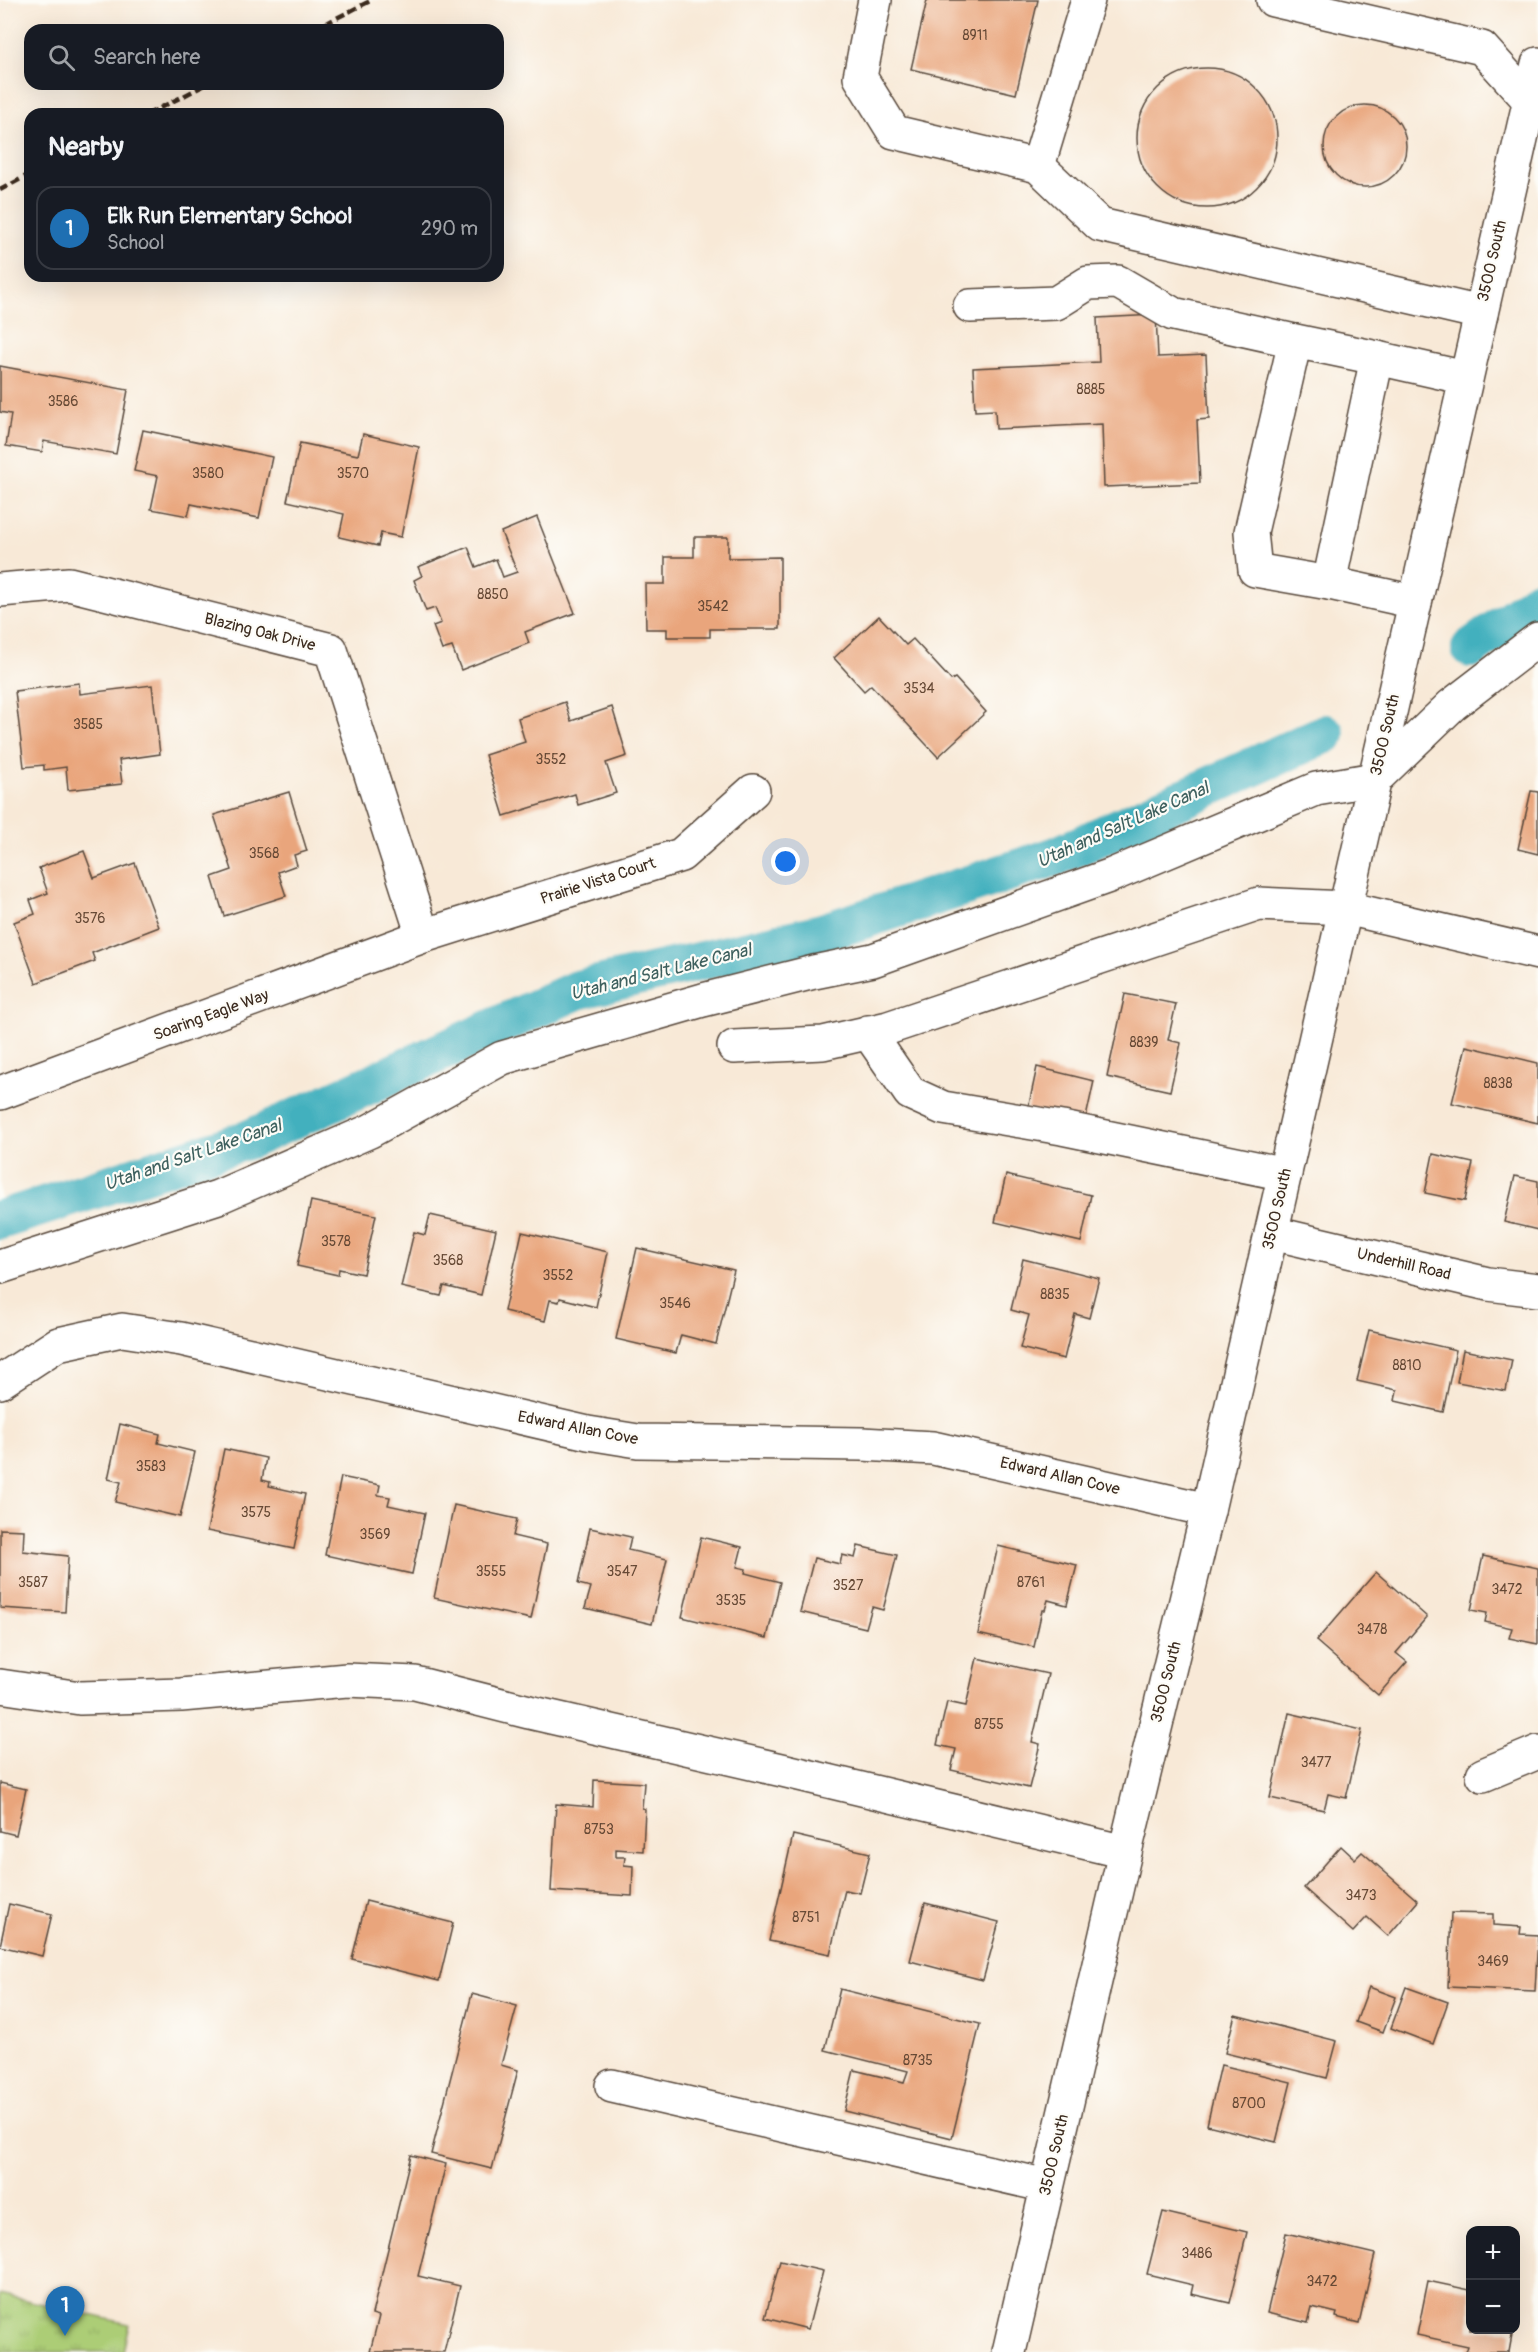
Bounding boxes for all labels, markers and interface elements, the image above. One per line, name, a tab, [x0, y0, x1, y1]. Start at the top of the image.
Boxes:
search box	[24, 24, 504, 90]
house number: 8911	[962, 27, 988, 44]
icon: search	[45, 41, 78, 74]
text: Search here	[93, 43, 200, 71]
text: Nearby	[48, 131, 124, 163]
text: Elk Run Elementary School	[107, 202, 352, 230]
text: 1	[66, 216, 73, 241]
text: 290 m	[421, 216, 478, 241]
street label: 3500 South	[1473, 218, 1511, 304]
text: School	[107, 230, 164, 255]
house number: 8885	[1077, 381, 1105, 398]
house number: 3586	[48, 393, 78, 410]
house number: 3580	[192, 465, 224, 482]
house number: 3570	[337, 465, 369, 482]
house number: 8850	[477, 586, 509, 603]
house number: 3542	[697, 598, 729, 615]
street label: Blazing Oak Drive	[202, 609, 318, 655]
house number: 3534	[903, 680, 935, 697]
street label: 3500 South	[1366, 692, 1404, 778]
house number: 3585	[73, 716, 103, 733]
house number: 3552	[536, 751, 567, 768]
water label: Utah and Salt Lake Canal	[1034, 776, 1214, 873]
house number: 3568	[249, 845, 279, 862]
your location	[771, 847, 800, 876]
street label: Prairie Vista Court	[538, 853, 659, 909]
house number: 3576	[75, 910, 105, 927]
water label: Utah and Salt Lake Canal	[568, 938, 755, 1006]
street label: Soaring Eagle Way	[151, 985, 272, 1045]
house number: 8839	[1129, 1034, 1159, 1051]
house number: 8838	[1484, 1075, 1512, 1092]
water label: Utah and Salt Lake Canal	[102, 1113, 286, 1196]
street label: 3500 South	[1258, 1166, 1296, 1252]
house number: 3578	[321, 1233, 351, 1250]
street label: Underhill Road	[1355, 1243, 1453, 1285]
house number: 3568	[433, 1252, 463, 1269]
house number: 3552	[543, 1267, 574, 1284]
house number: 8835	[1040, 1286, 1070, 1303]
house number: 3546	[659, 1295, 691, 1312]
house number: 8810	[1392, 1357, 1422, 1374]
street label: Edward Allan Cove	[516, 1407, 640, 1449]
street label: Edward Allan Cove	[998, 1453, 1122, 1500]
house number: 3583	[136, 1458, 166, 1475]
house number: 3575	[241, 1504, 271, 1521]
house number: 3569	[360, 1526, 390, 1543]
house number: 3555	[476, 1563, 506, 1580]
house number: 3547	[607, 1563, 638, 1580]
house number: 3587	[18, 1574, 49, 1591]
house number: 8761	[1017, 1574, 1045, 1591]
house number: 3527	[833, 1577, 864, 1594]
house number: 3472	[1491, 1581, 1523, 1598]
house number: 3535	[716, 1592, 746, 1609]
house number: 3478	[1357, 1621, 1387, 1638]
street label: 3500 South	[1146, 1639, 1186, 1725]
house number: 8755	[974, 1716, 1004, 1733]
house number: 3477	[1301, 1754, 1332, 1771]
house number: 8753	[584, 1821, 614, 1838]
house number: 3473	[1345, 1887, 1377, 1904]
house number: 8751	[792, 1909, 820, 1926]
house number: 3469	[1477, 1953, 1509, 1970]
house number: 8735	[903, 2052, 933, 2069]
house number: 8700	[1232, 2095, 1266, 2112]
street label: 3500 South	[1035, 2112, 1073, 2198]
map controls	[1466, 2226, 1520, 2334]
button: +	[1466, 2226, 1520, 2280]
house number: 3486	[1181, 2245, 1213, 2262]
house number: 3472	[1306, 2273, 1338, 2290]
button: −	[1466, 2280, 1520, 2334]
pin: 1	[46, 2286, 84, 2336]

